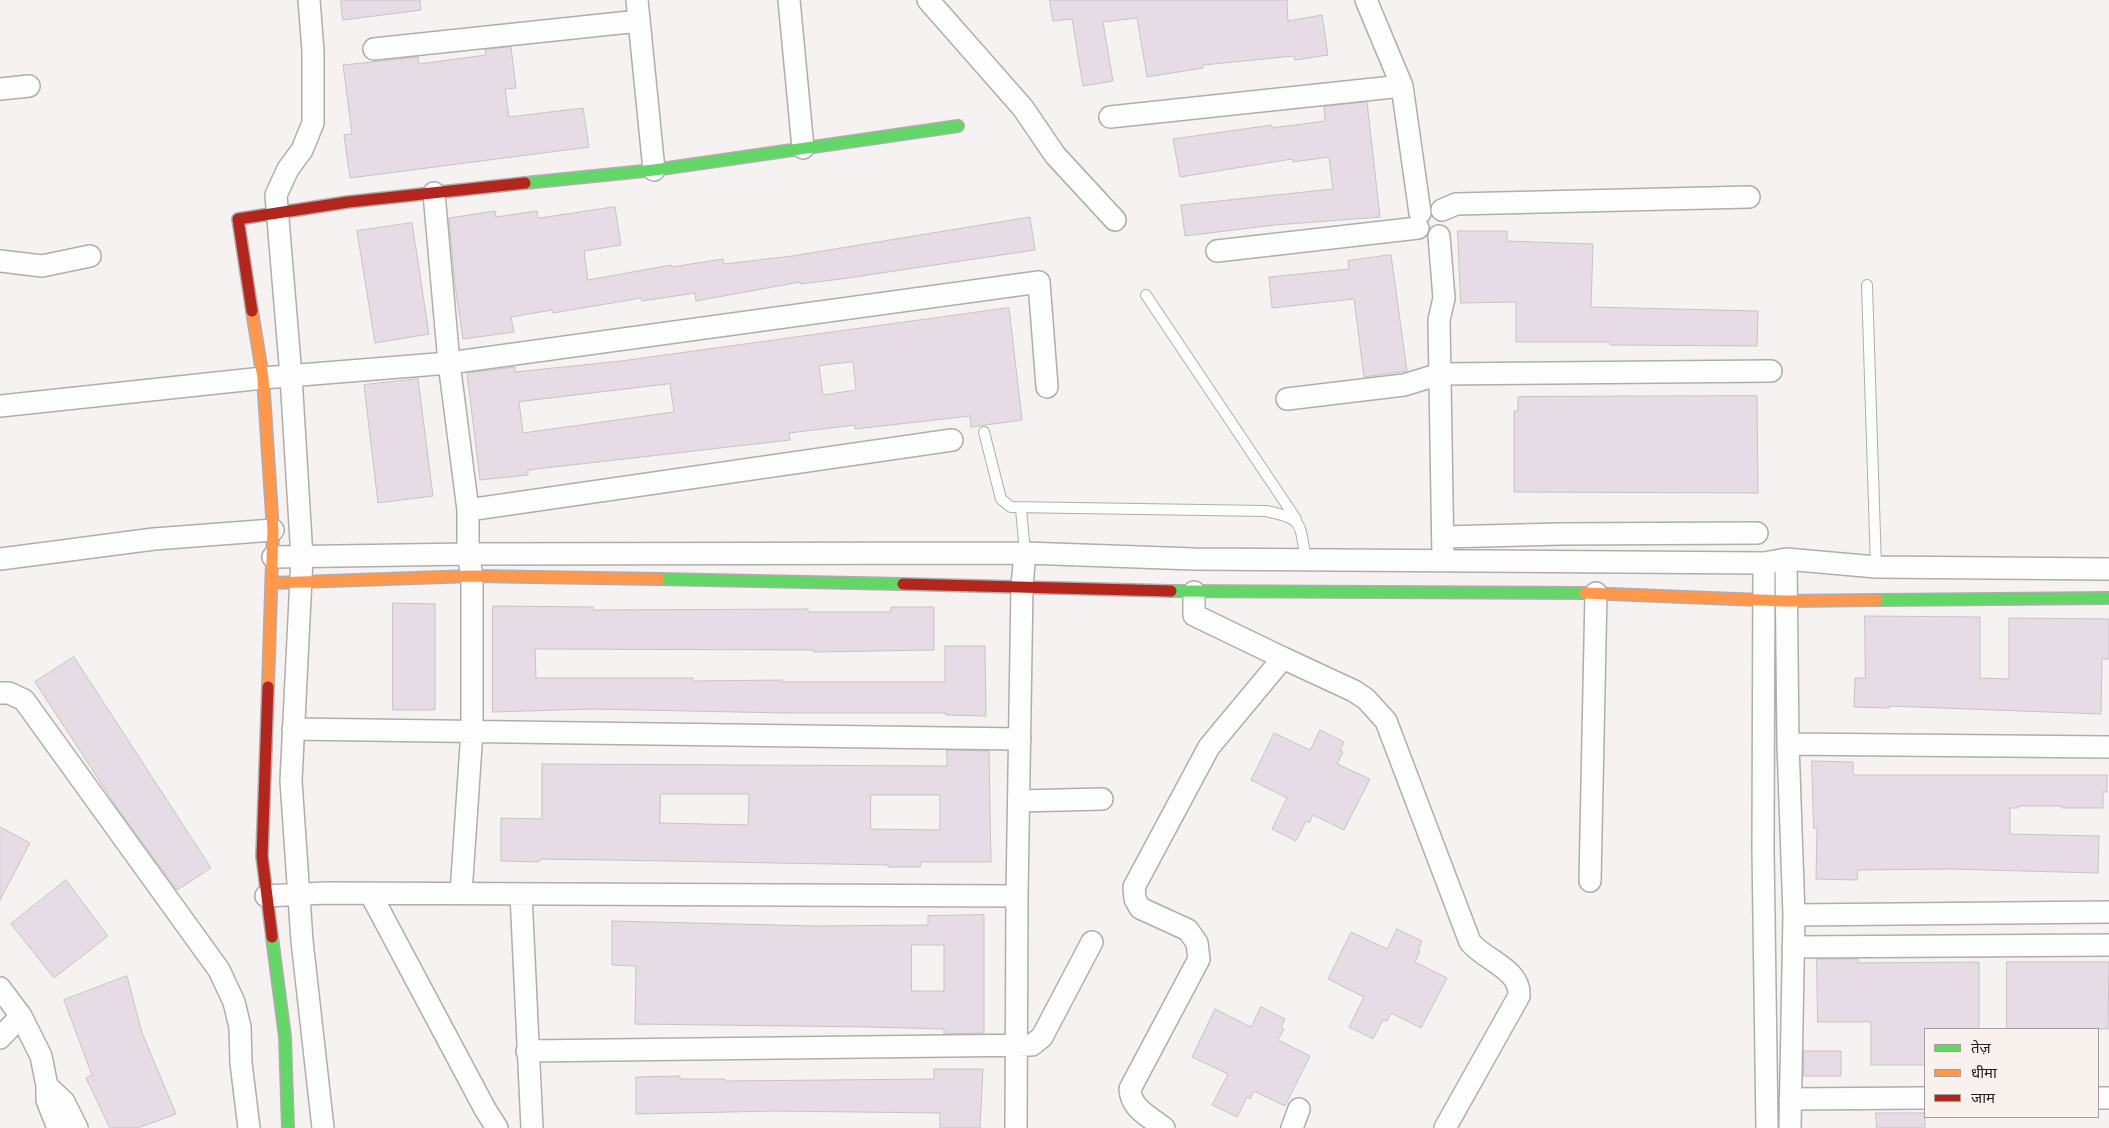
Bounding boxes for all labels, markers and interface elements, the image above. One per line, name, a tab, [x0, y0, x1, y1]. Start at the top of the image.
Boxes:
legend	[1924, 1028, 2099, 1118]
text: तेज़	[1971, 1037, 1991, 1058]
text: धीमा	[1971, 1062, 1997, 1083]
text: जाम	[1971, 1087, 1995, 1108]

